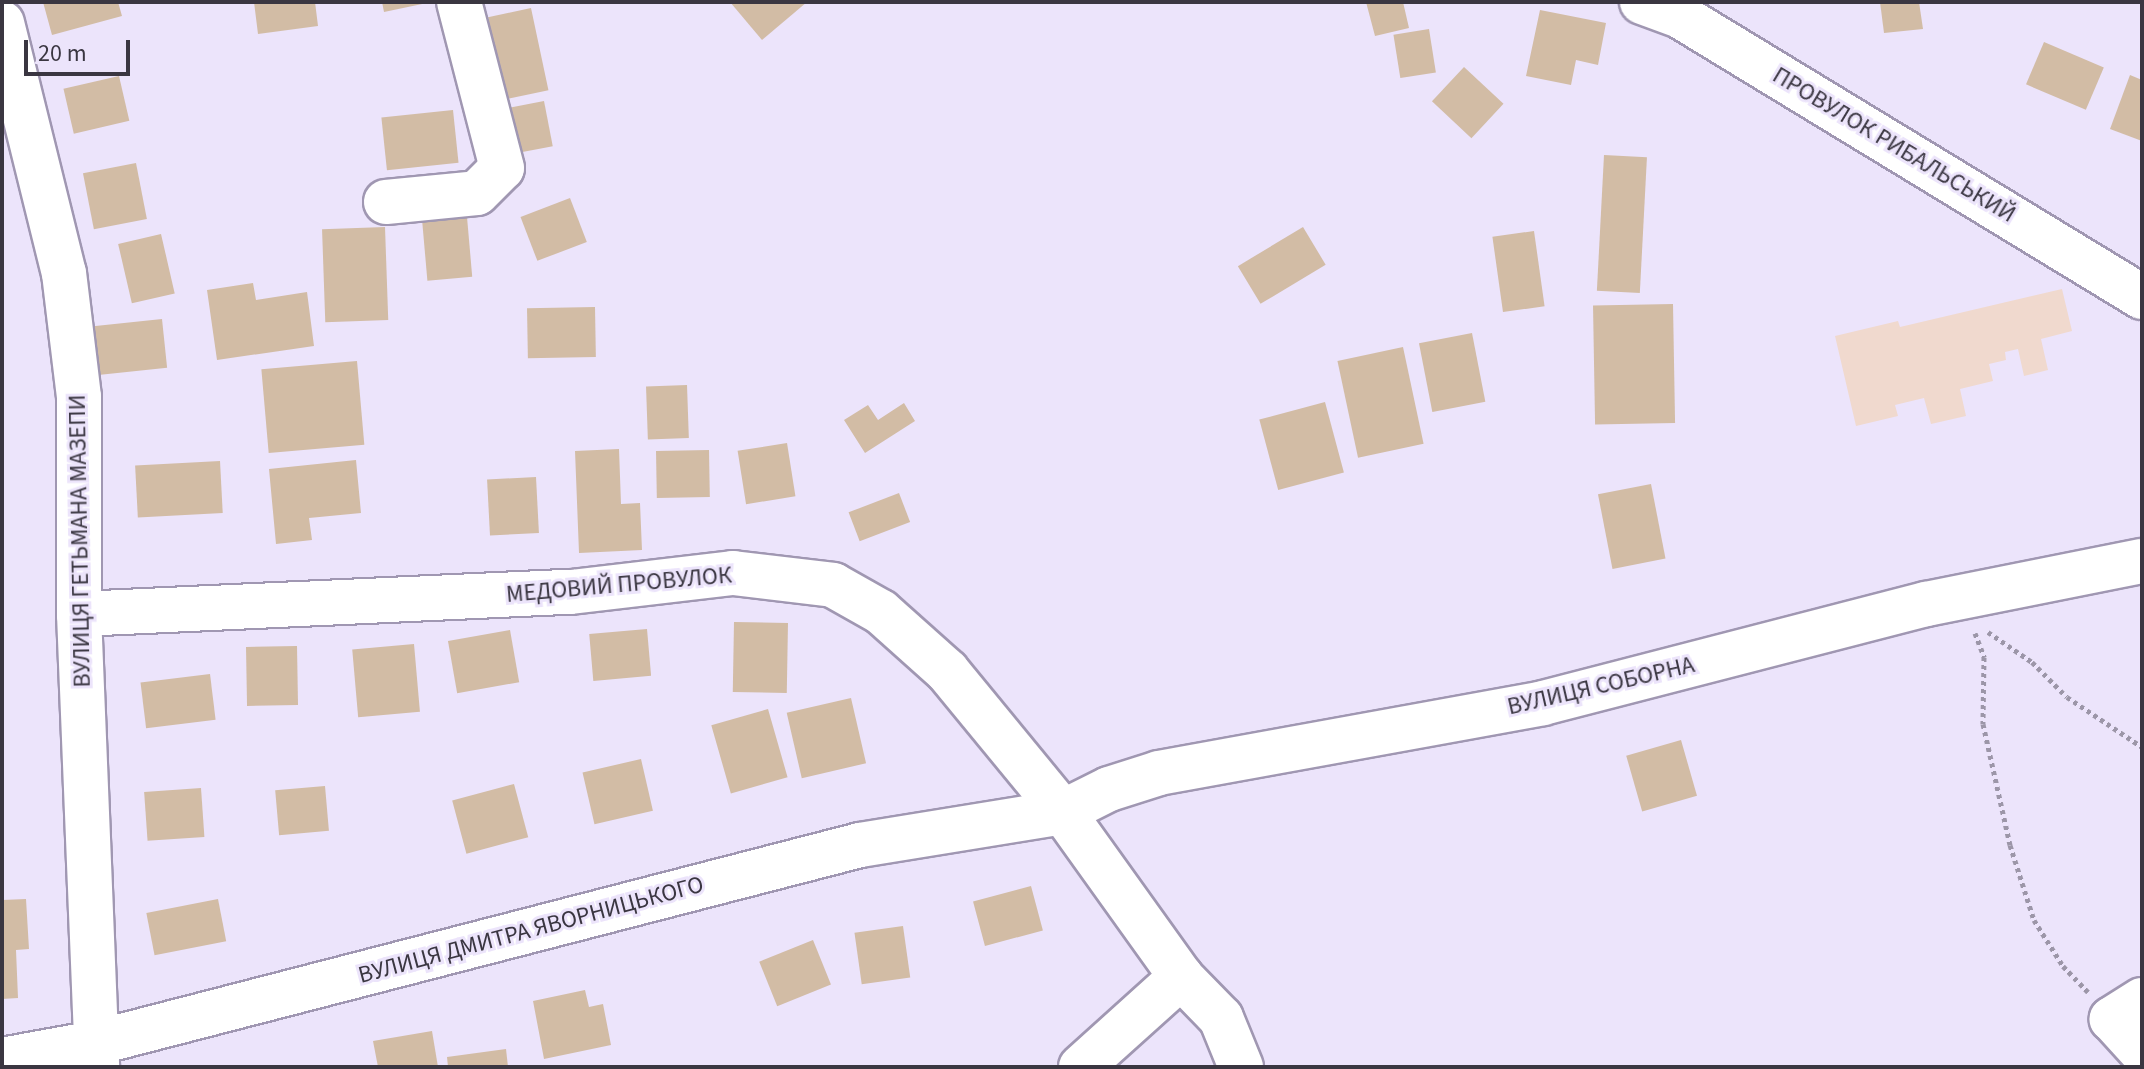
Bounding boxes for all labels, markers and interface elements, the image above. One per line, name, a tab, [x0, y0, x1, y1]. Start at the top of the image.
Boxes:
scale bar	[28, 24, 134, 74]
text: 20 m	[38, 36, 87, 71]
street label: ПРОВУЛОК РИБАЛЬСЬКИЙ	[1767, 61, 2021, 229]
street label: ВУЛИЦЯ ГЕТЬМАНА МАЗЕПИ	[63, 394, 97, 688]
street label: МЕДОВИЙ ПРОВУЛОК	[505, 561, 733, 609]
street label: ВУЛИЦЯ СОБОРНА	[1505, 650, 1697, 722]
street label: ВУЛИЦЯ ДМИТРА ЯВОРНИЦЬКОГО	[355, 870, 707, 990]

